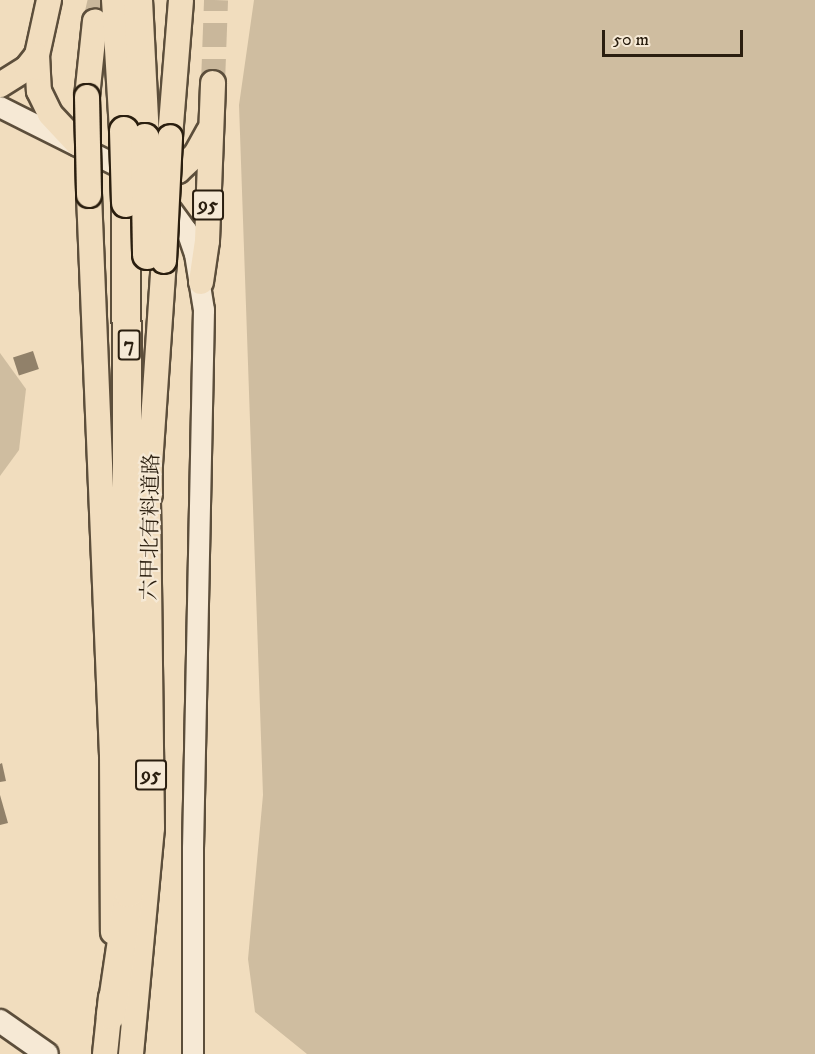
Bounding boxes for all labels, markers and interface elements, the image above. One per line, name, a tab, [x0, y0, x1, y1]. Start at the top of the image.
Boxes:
scale bar	[605, 18, 746, 56]
text: 50 m	[613, 29, 649, 51]
road number: 95	[192, 188, 224, 222]
road number: 7	[117, 328, 141, 362]
street label: 六甲北有料道路	[137, 453, 165, 601]
road number: 95	[134, 758, 168, 792]

